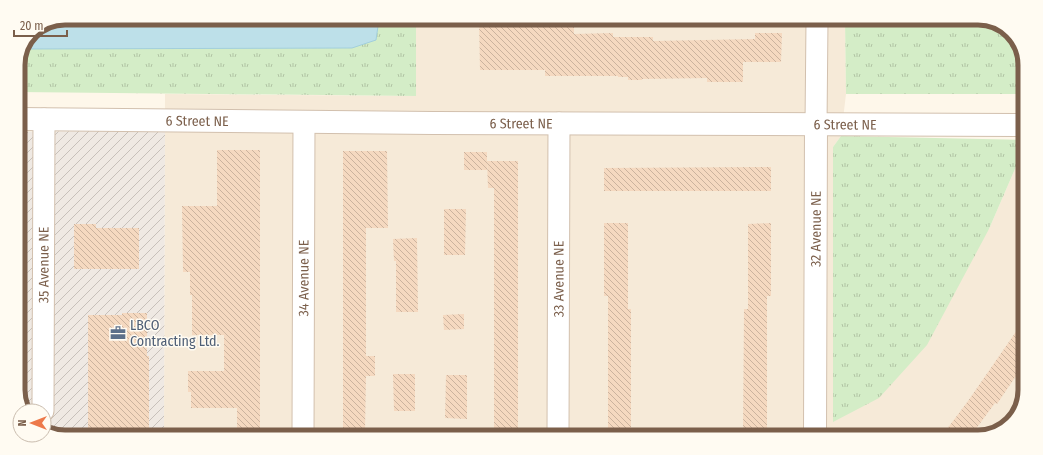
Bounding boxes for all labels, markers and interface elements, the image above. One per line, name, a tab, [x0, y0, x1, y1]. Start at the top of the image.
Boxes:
scale bar	[14, 12, 67, 38]
text: 20 m	[20, 19, 44, 33]
street label: 6 Street NE	[165, 112, 229, 130]
street label: 6 Street NE	[489, 115, 553, 132]
street label: 6 Street NE	[813, 116, 877, 133]
street label: 32 Avenue NE	[807, 190, 824, 267]
street label: 35 Avenue NE	[35, 226, 52, 303]
street label: 34 Avenue NE	[295, 239, 312, 316]
street label: 33 Avenue NE	[550, 240, 567, 317]
place label: LBCO Contracting Ltd.	[130, 317, 220, 350]
office icon: LBCO Contracting Ltd.	[109, 324, 127, 342]
north arrow	[12, 403, 52, 443]
text: N	[16, 420, 29, 426]

